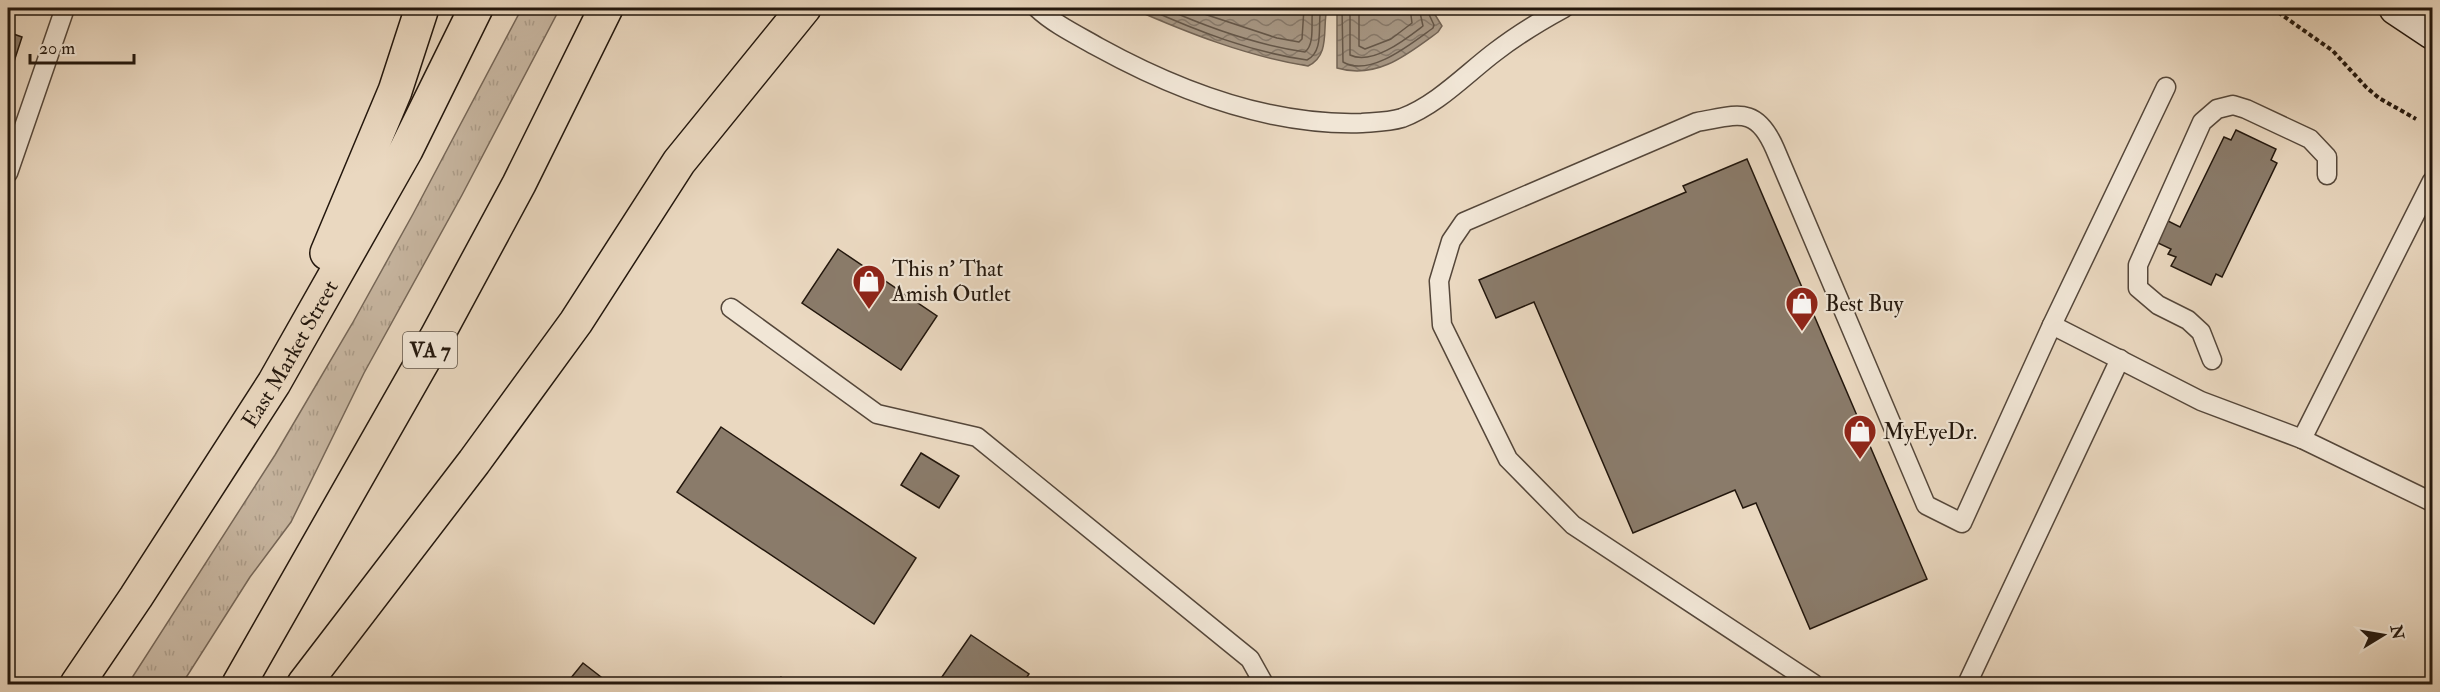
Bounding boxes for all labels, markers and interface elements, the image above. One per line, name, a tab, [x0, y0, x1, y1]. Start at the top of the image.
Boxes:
scale bar	[30, 27, 134, 65]
text: 20 m	[39, 37, 75, 60]
place label: This n' That Amish Outlet	[891, 255, 1011, 308]
shop icon: This n' That Amish Outlet	[851, 263, 887, 310]
street label: East Market Street	[236, 275, 345, 433]
shop icon: Best Buy	[1784, 285, 1820, 332]
place label: Best Buy	[1825, 290, 1904, 318]
road number: VA 7	[403, 332, 457, 368]
shop icon: MyEyeDr.	[1842, 413, 1878, 460]
place label: MyEyeDr.	[1883, 418, 1977, 446]
north arrow	[2353, 605, 2413, 665]
text: N	[2385, 622, 2408, 642]

